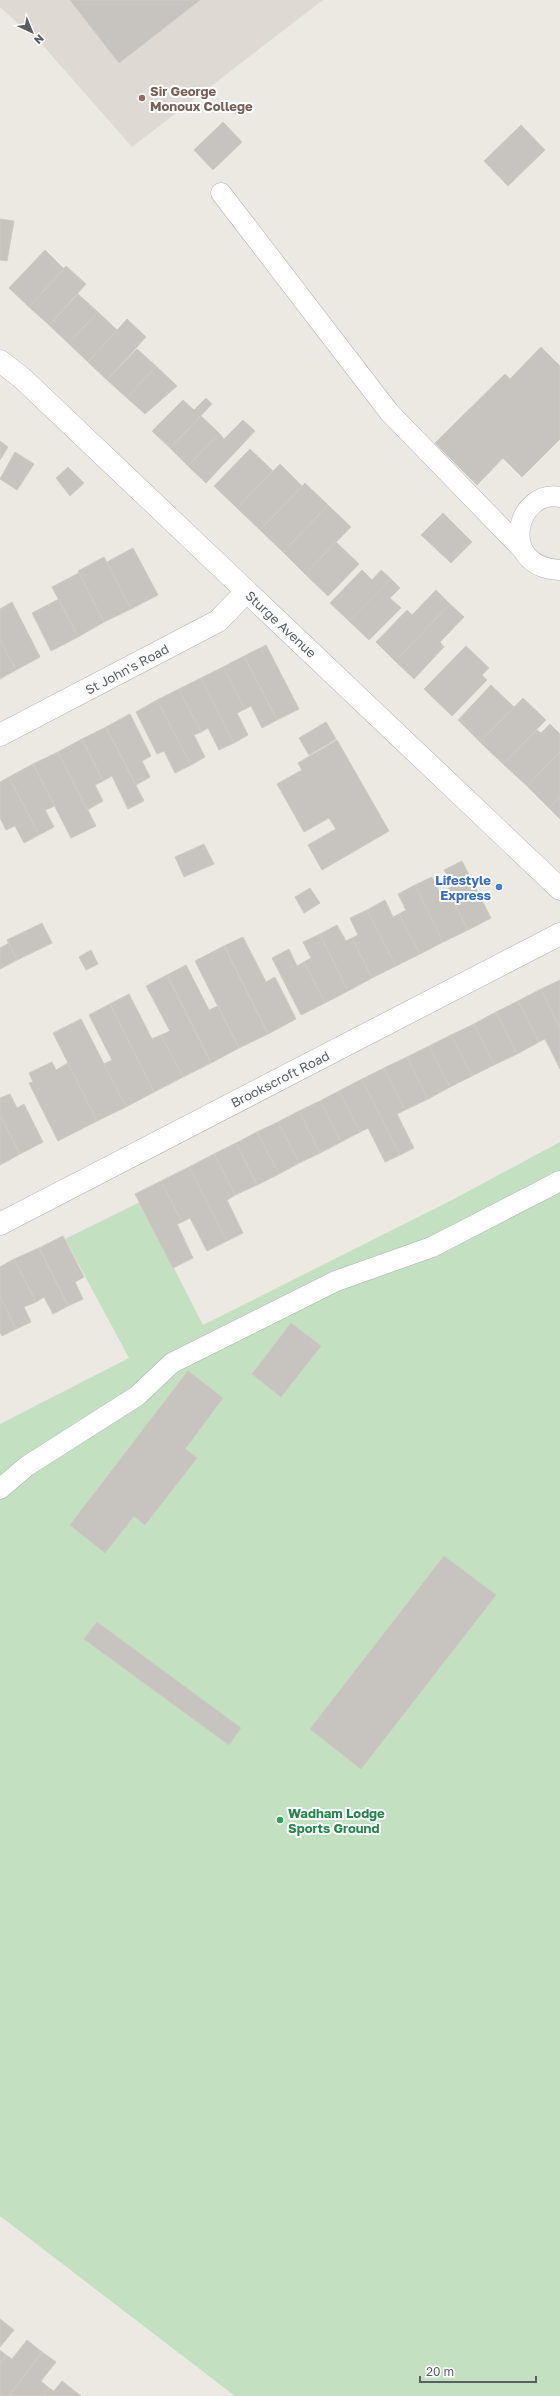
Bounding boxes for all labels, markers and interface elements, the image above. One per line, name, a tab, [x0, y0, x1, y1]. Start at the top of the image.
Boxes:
north arrow	[12, 12, 52, 52]
text: N	[32, 32, 47, 47]
place label: Sir George Monoux College	[150, 83, 253, 114]
marker: Sir George Monoux College	[137, 93, 147, 103]
street label: Sturge Avenue	[242, 587, 320, 661]
street label: St John's Road	[83, 640, 171, 698]
place label: Lifestyle Express	[435, 872, 491, 903]
marker: Lifestyle Express	[494, 882, 504, 892]
street label: Brookscroft Road	[228, 1047, 332, 1111]
place label: Wadham Lodge Sports Ground	[288, 1805, 385, 1836]
marker: Wadham Lodge Sports Ground	[275, 1815, 285, 1825]
scale bar	[420, 2358, 536, 2384]
text: 20 m	[426, 2364, 454, 2379]

